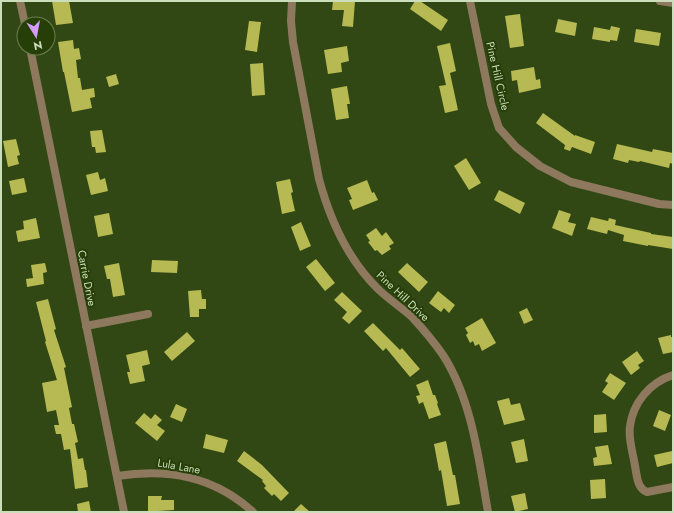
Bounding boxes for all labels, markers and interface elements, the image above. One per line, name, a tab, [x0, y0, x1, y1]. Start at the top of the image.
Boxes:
north arrow	[16, 16, 56, 56]
text: N	[32, 37, 44, 55]
street label: Pine Hill Circle	[482, 40, 514, 112]
street label: Carrie Drive	[74, 249, 100, 308]
street label: Pine Hill Drive	[373, 267, 433, 325]
street label: Lula Lane	[156, 454, 202, 478]

